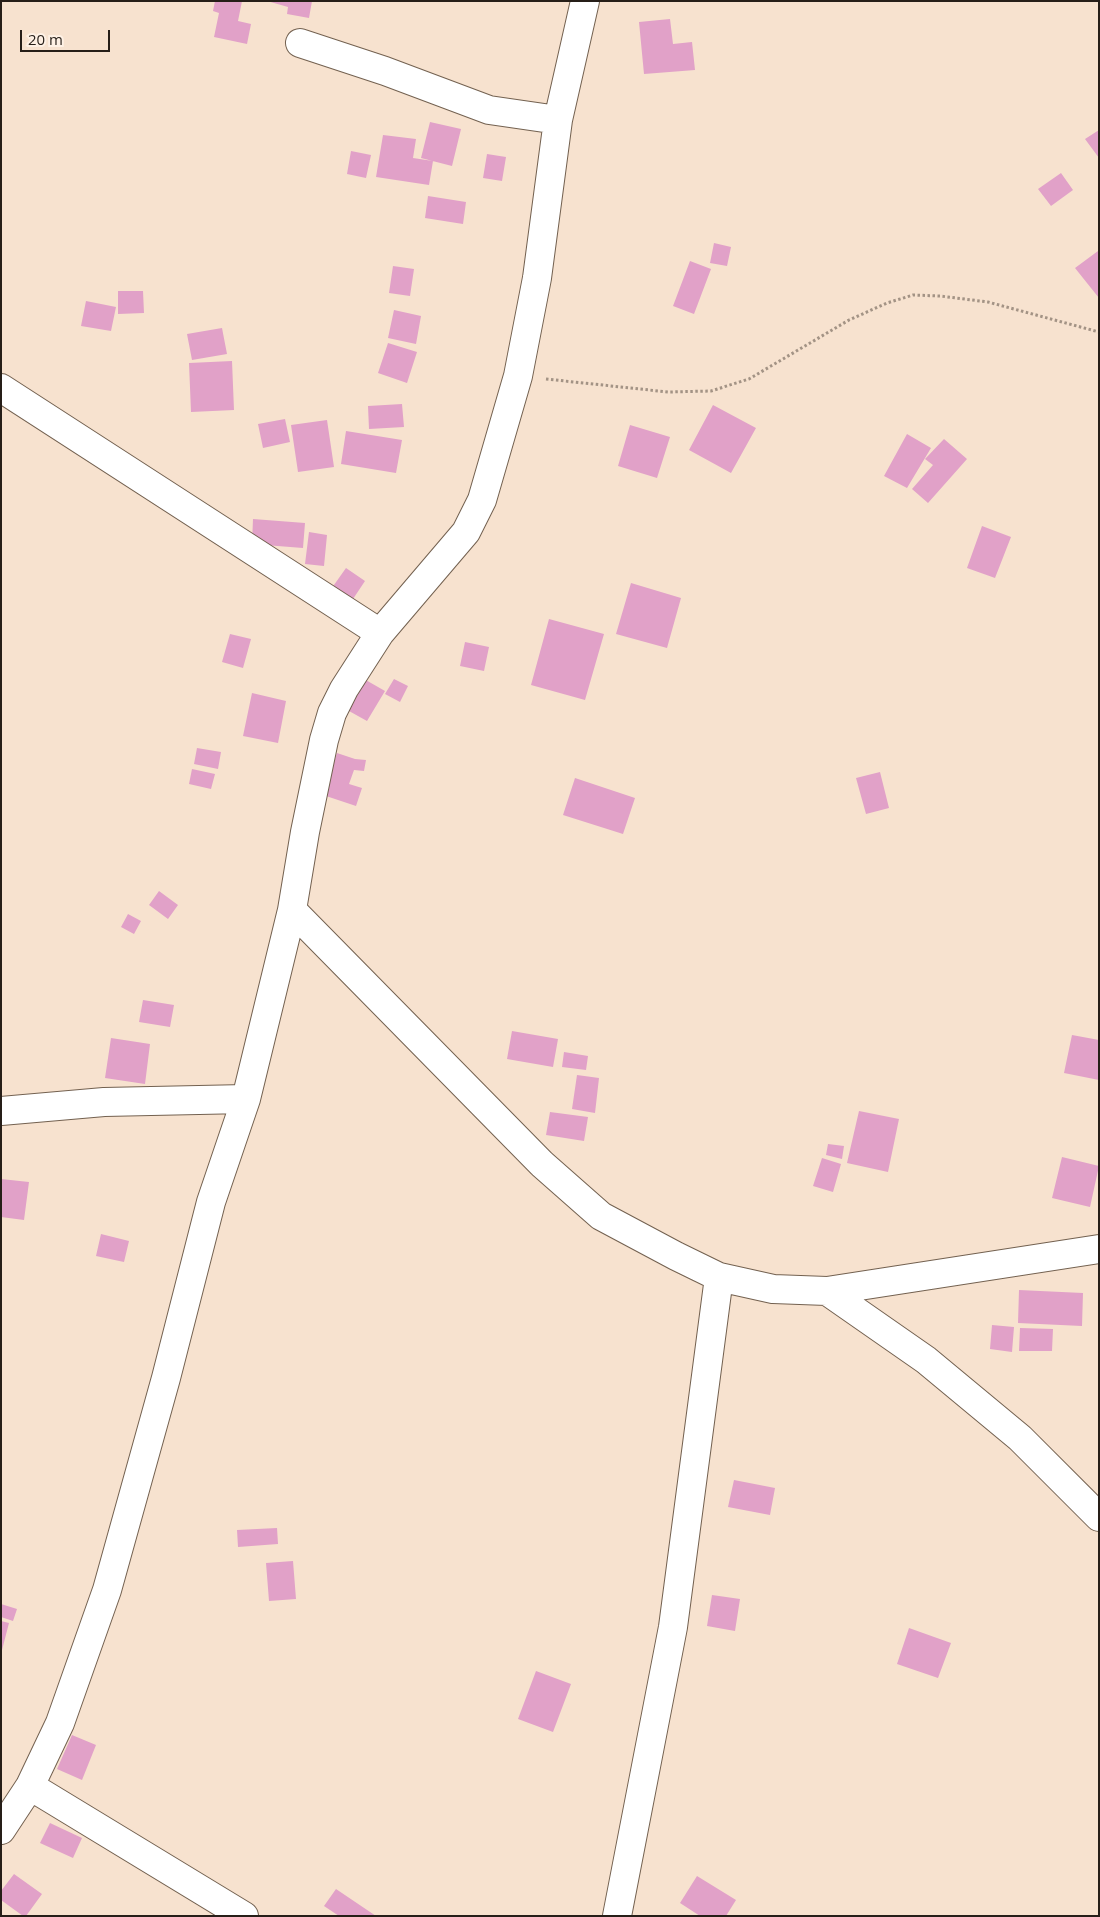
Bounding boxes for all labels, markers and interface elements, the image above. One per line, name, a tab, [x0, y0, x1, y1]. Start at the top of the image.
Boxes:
scale bar	[22, 20, 112, 52]
text: 20 m	[28, 29, 63, 49]

